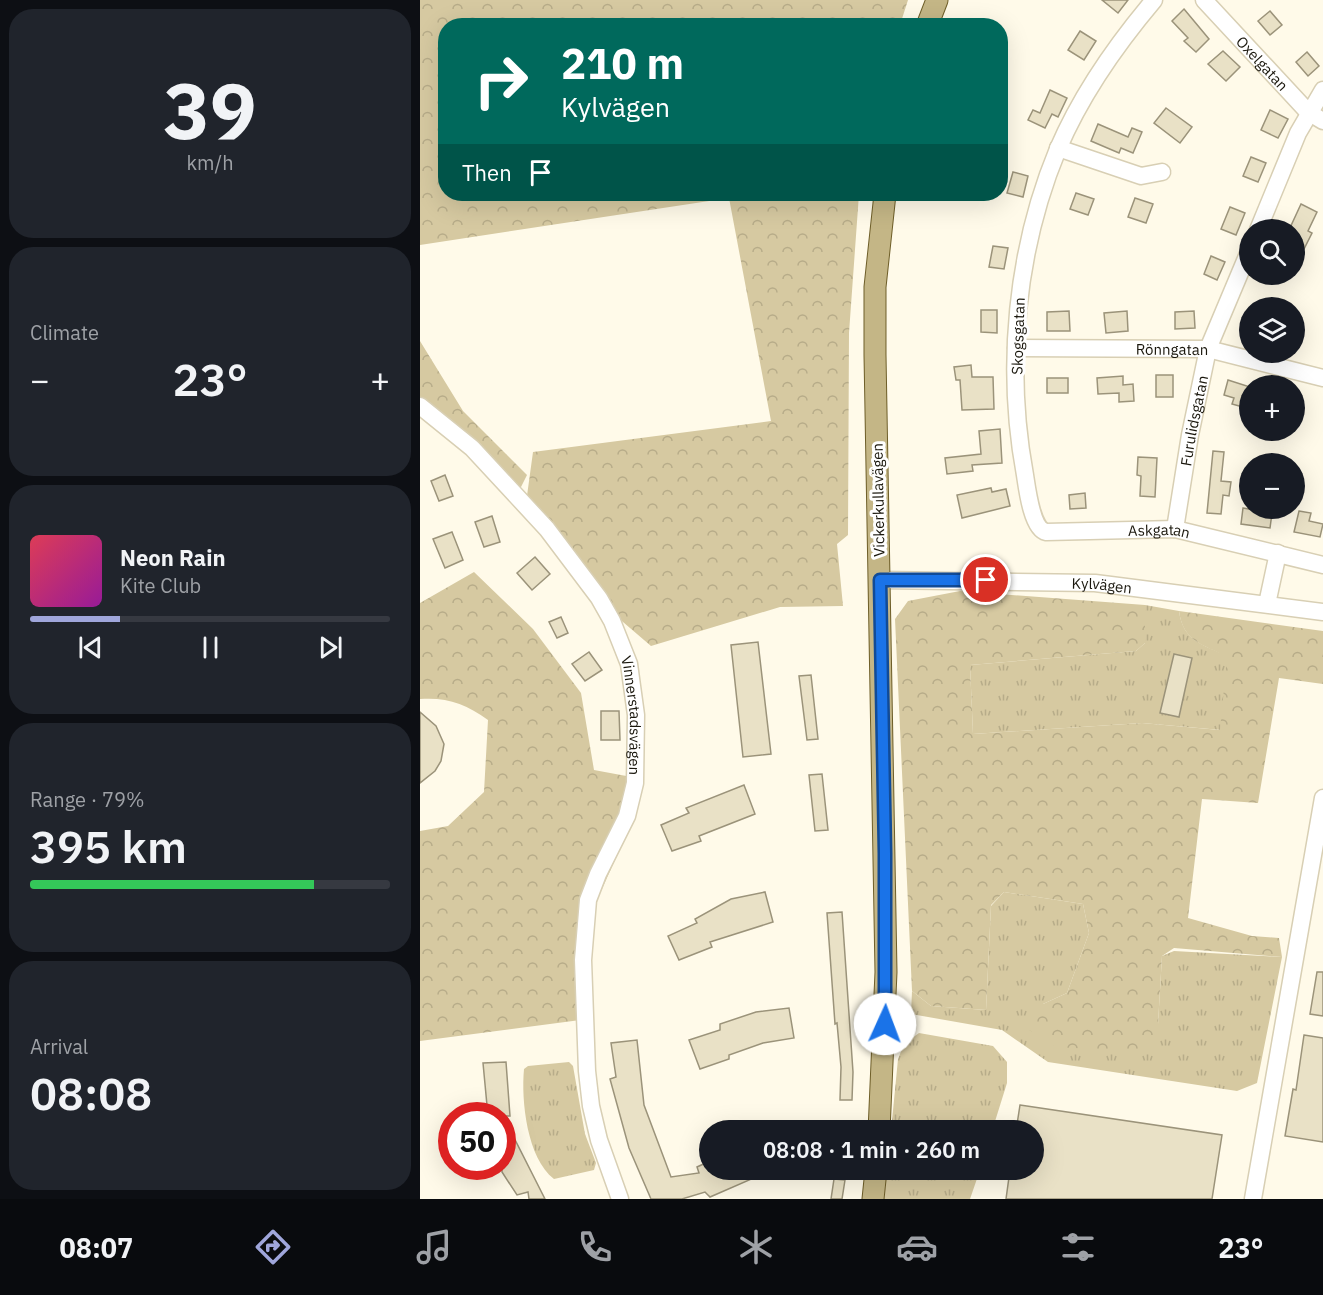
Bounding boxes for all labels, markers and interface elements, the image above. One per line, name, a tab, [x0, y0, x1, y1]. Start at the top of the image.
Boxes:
street label: Oxelgatan	[1232, 32, 1293, 94]
text: 210 m	[561, 36, 684, 91]
icon: right	[462, 42, 540, 120]
text: 39	[163, 59, 257, 160]
text: Kylvägen	[561, 89, 670, 124]
text: km/h	[186, 149, 234, 176]
icon: arrive	[524, 156, 557, 189]
text: Then	[462, 158, 512, 187]
map controls	[1239, 219, 1305, 519]
button: search	[1239, 219, 1305, 285]
street label: Skogsgatan	[1007, 297, 1029, 375]
button: layers	[1239, 297, 1305, 363]
text: Climate	[30, 319, 99, 346]
street label: Rönngatan	[1136, 339, 1208, 359]
text: 23°	[172, 350, 248, 408]
text: −	[30, 358, 50, 401]
text: +	[370, 358, 390, 401]
street label: Furulidsgatan	[1176, 374, 1212, 467]
button: +	[1239, 375, 1305, 441]
street label: Vickerkullavägen	[868, 443, 888, 557]
button: −	[1239, 453, 1305, 519]
street label: Askgatan	[1128, 519, 1192, 542]
text: Neon Rain	[120, 543, 226, 572]
pin	[960, 554, 1011, 605]
icon: arrive	[969, 563, 1002, 596]
text: Kite Club	[120, 572, 201, 599]
street label: Kylvägen	[1071, 573, 1133, 597]
icon: previous	[74, 631, 107, 664]
icon: pause	[194, 631, 227, 664]
icon: next	[314, 631, 347, 664]
street label: Vinnerstadsvägen	[617, 653, 646, 775]
text: Range · 79%	[30, 786, 145, 813]
text: 395 km	[30, 817, 187, 875]
position arrow	[853, 992, 917, 1056]
text: Arrival	[30, 1033, 88, 1060]
text: 08:08	[30, 1064, 152, 1122]
speed limit sign: 50	[438, 1102, 516, 1180]
text: 08:08 · 1 min · 260 m	[763, 1135, 980, 1164]
icon: directions	[252, 1226, 294, 1268]
icon: music	[413, 1226, 455, 1268]
icon: phone	[574, 1226, 616, 1268]
icon: climate	[735, 1226, 777, 1268]
icon: car	[896, 1226, 938, 1268]
icon: filters	[1057, 1226, 1099, 1268]
text: 08:07	[60, 1230, 133, 1265]
text: 23°	[1218, 1230, 1263, 1265]

